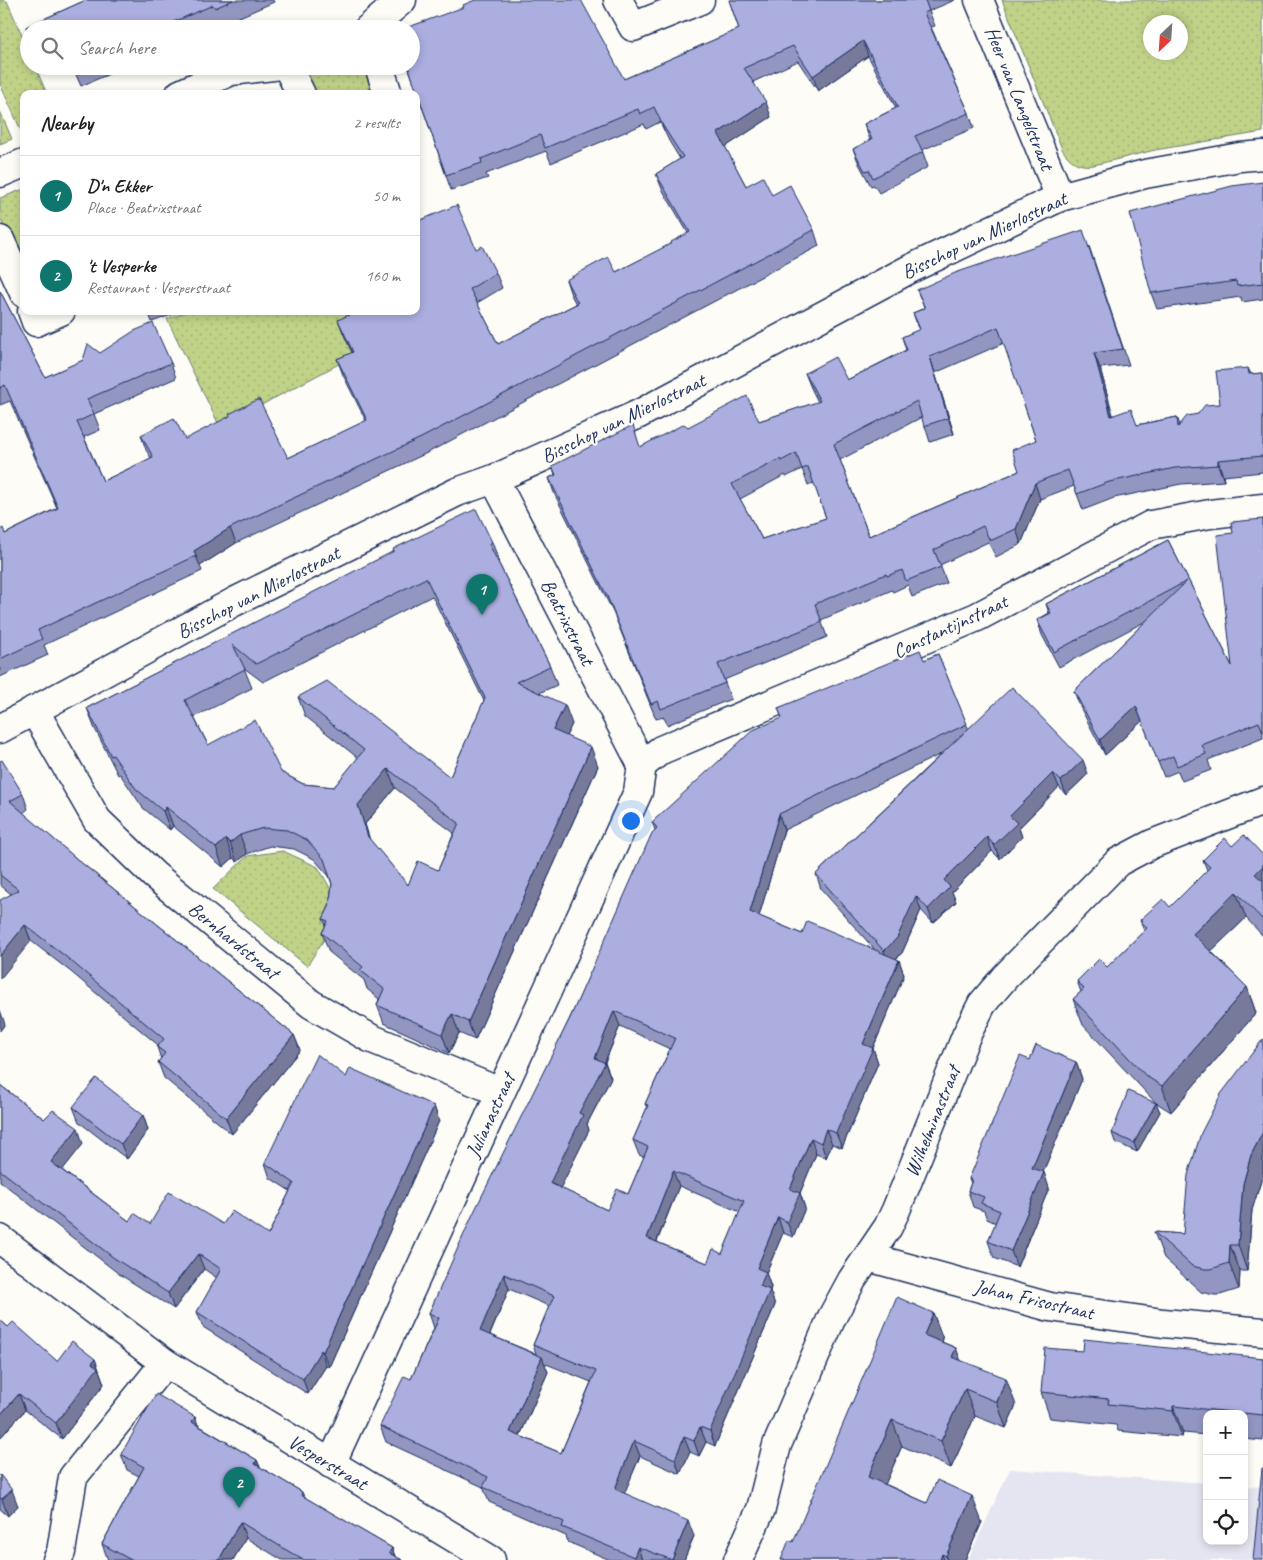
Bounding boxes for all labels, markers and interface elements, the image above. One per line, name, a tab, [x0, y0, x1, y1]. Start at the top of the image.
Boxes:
north arrow	[1143, 15, 1188, 60]
search box	[20, 20, 420, 75]
street label: Heer van Langelstraat	[979, 23, 1061, 176]
icon: search	[38, 34, 66, 62]
text: Search here	[78, 36, 155, 60]
text: Nearby	[40, 110, 93, 136]
text: 2 results	[353, 113, 400, 133]
text: D'n Ekker	[87, 174, 151, 198]
street label: Bisschop van Mierlostraat	[898, 185, 1073, 285]
text: 1	[52, 186, 60, 206]
text: 50 m	[373, 186, 400, 206]
text: Place · Beatrixstraat	[87, 198, 201, 218]
text: 't Vesperke	[87, 254, 156, 278]
text: 2	[52, 266, 60, 286]
text: 160 m	[366, 266, 400, 286]
text: Restaurant · Vesperstraat	[87, 278, 230, 298]
street label: Bisschop van Mierlostraat	[537, 367, 711, 469]
street label: Bisschop van Mierlostraat	[173, 540, 346, 644]
pin: 1	[466, 574, 498, 615]
street label: Beatrixstraat	[535, 575, 601, 672]
street label: Constantijnstraat	[889, 588, 1014, 664]
your location	[618, 808, 644, 834]
street label: Bernhardstraat	[183, 896, 287, 987]
street label: Wilhelminastraat	[899, 1059, 967, 1180]
street label: Julianastraat	[460, 1066, 522, 1162]
street label: Johan Frisostraat	[971, 1273, 1098, 1326]
map controls	[1203, 1410, 1248, 1545]
button: +	[1203, 1410, 1248, 1455]
street label: Vesperstraat	[284, 1429, 374, 1497]
button: −	[1203, 1455, 1248, 1500]
pin: 2	[223, 1467, 255, 1508]
button: locate	[1203, 1500, 1248, 1545]

